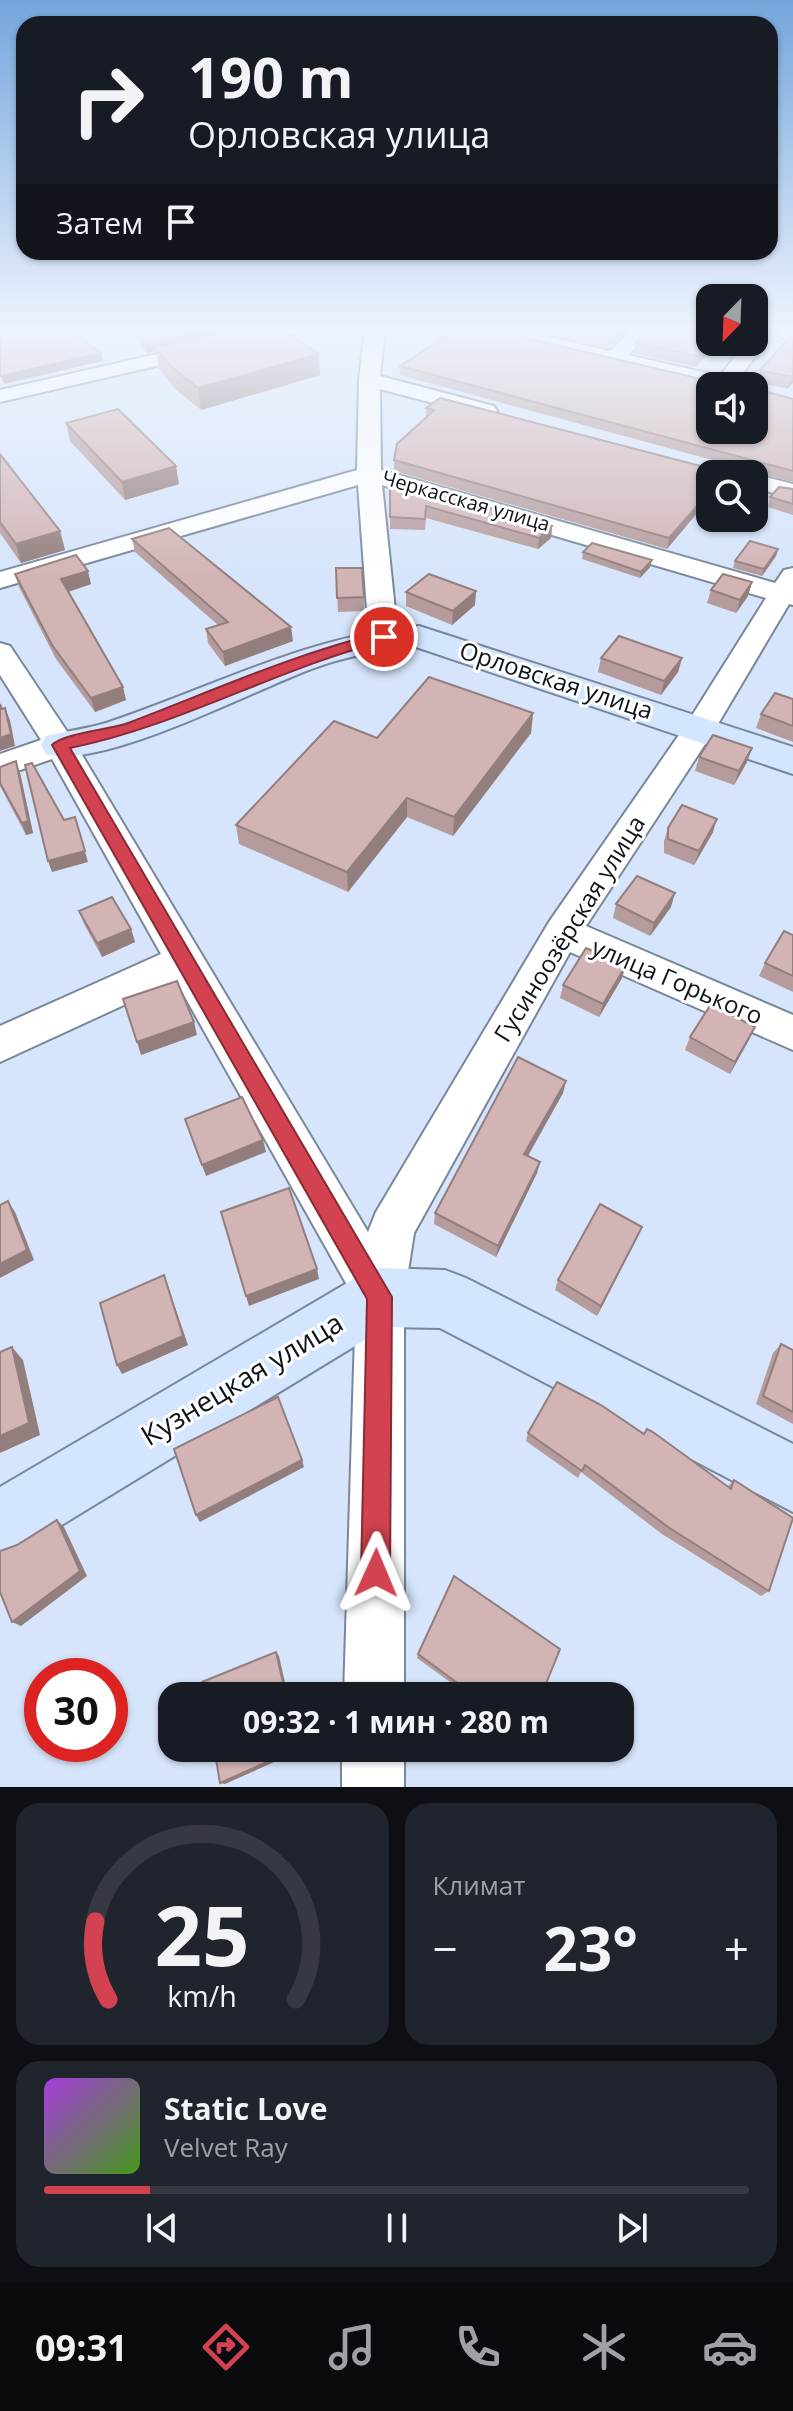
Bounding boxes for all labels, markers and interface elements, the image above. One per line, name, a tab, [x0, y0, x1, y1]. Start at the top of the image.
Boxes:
text: 190 m	[188, 38, 354, 114]
icon: right	[56, 48, 160, 152]
text: Орловская улица	[188, 110, 490, 159]
icon: arrive	[159, 200, 203, 244]
text: Затем	[56, 202, 143, 243]
north arrow	[696, 284, 768, 356]
map controls	[696, 284, 768, 532]
button: sound	[696, 372, 768, 444]
button: search	[696, 460, 768, 532]
street label: Черкасская улица	[379, 464, 553, 537]
pin	[350, 603, 418, 671]
icon: arrive	[362, 615, 406, 659]
street label: Орловская улица	[456, 633, 657, 726]
street label: Гусиноозёрская улица	[486, 809, 652, 1048]
street label: улица Горького	[587, 930, 768, 1032]
street label: Кузнецкая улица	[133, 1303, 350, 1453]
position arrow	[334, 1531, 418, 1615]
speed limit sign: 30	[24, 1658, 128, 1762]
text: 09:32 · 1 мин · 280 m	[243, 1701, 549, 1742]
text: Климат	[433, 1867, 526, 1903]
text: 25	[155, 1877, 250, 1990]
text: 23°	[544, 1907, 638, 1989]
text: −	[433, 1918, 458, 1978]
text: +	[724, 1918, 749, 1978]
text: km/h	[168, 1976, 237, 2015]
text: Static Love	[164, 2088, 327, 2129]
text: Velvet Ray	[164, 2129, 288, 2165]
icon: previous	[140, 2206, 184, 2250]
icon: pause	[375, 2206, 419, 2250]
icon: next	[610, 2206, 654, 2250]
icon: directions	[198, 2319, 254, 2375]
icon: music	[324, 2319, 380, 2375]
icon: phone	[450, 2319, 506, 2375]
icon: climate	[576, 2319, 632, 2375]
icon: car	[702, 2319, 758, 2375]
text: 09:31	[35, 2323, 128, 2372]

